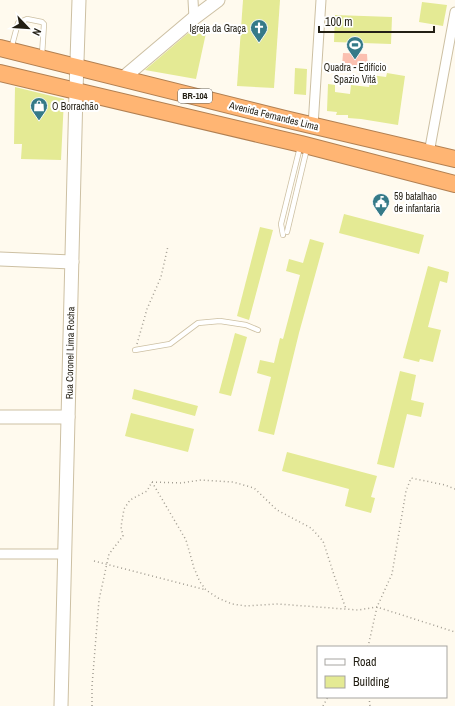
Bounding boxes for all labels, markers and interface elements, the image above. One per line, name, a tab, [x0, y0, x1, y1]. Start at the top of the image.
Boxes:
north arrow	[8, 8, 48, 48]
scale bar	[319, 8, 434, 34]
text: 100 m	[325, 14, 352, 30]
church icon: Igreja da Graça	[249, 18, 269, 43]
place label: Igreja da Graça	[189, 22, 246, 35]
text: N	[29, 26, 45, 38]
sports icon: Quadra - Edifício Spazio Vitá	[345, 35, 365, 60]
place label: Quadra - Edifício Spazio Vitá	[324, 61, 387, 86]
road number: BR-104	[178, 89, 212, 103]
shop icon: O Borrachão	[29, 96, 49, 121]
street label: Avenida Fernandes Lima	[227, 98, 320, 133]
place label: O Borrachão	[52, 100, 99, 113]
place label: 59 batalhao de infantaria	[394, 190, 440, 215]
public building icon: 59 batalhao de infantaria	[371, 192, 391, 217]
street label: Rua Coronel Lima Rocha	[63, 306, 77, 399]
legend	[317, 646, 447, 698]
text: Road	[353, 654, 377, 670]
text: Building	[353, 674, 390, 690]

